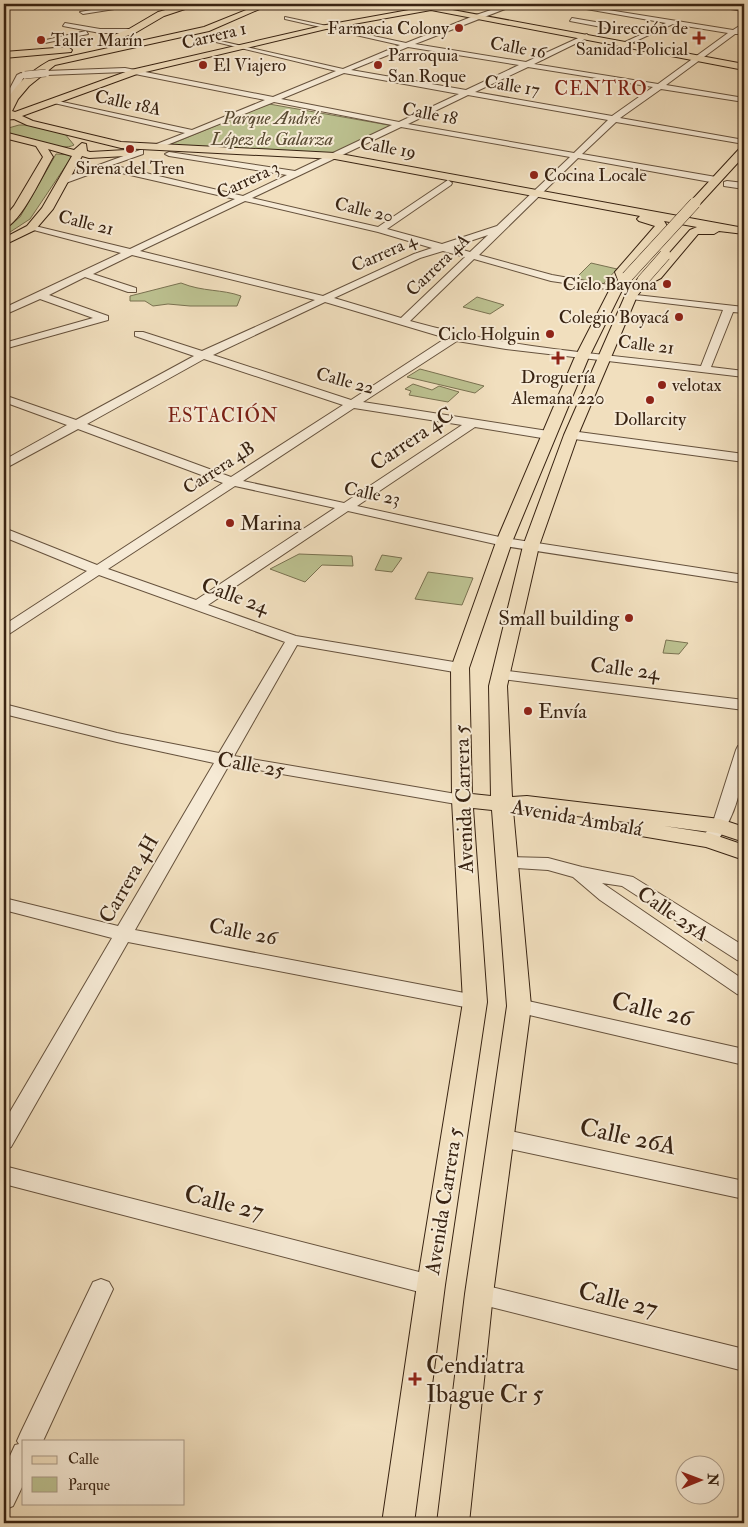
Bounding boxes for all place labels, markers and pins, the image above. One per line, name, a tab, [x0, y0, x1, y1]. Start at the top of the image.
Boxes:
place label: Farmacia Colony	[328, 17, 450, 40]
place label: Dirección de Sanidad Policial	[576, 17, 688, 61]
marker: Farmacia Colony	[453, 22, 465, 34]
place label: Taller Marín	[51, 29, 142, 52]
marker: Dirección de Sanidad Policial	[692, 31, 706, 45]
marker: Taller Marín	[35, 34, 47, 46]
place label: Parroquia San Roque	[388, 44, 467, 88]
place label: El Viajero	[213, 54, 287, 77]
marker: El Viajero	[197, 59, 209, 71]
marker: Parroquia San Roque	[372, 59, 384, 71]
marker: Sirena del Tren	[124, 143, 136, 155]
place label: Sirena del Tren	[75, 157, 185, 180]
place label: Cocina Locale	[544, 164, 647, 187]
marker: Cocina Locale	[528, 169, 540, 181]
place label: Ciclo Bayona	[563, 273, 658, 296]
marker: Ciclo Bayona	[661, 278, 673, 290]
place label: Colegio Boyacá	[559, 306, 670, 329]
marker: Colegio Boyacá	[673, 311, 685, 323]
place label: Ciclo Holguin	[438, 323, 540, 346]
marker: Ciclo Holguin	[544, 328, 556, 340]
marker: Droguería Alemana 220	[552, 352, 564, 364]
place label: Droguería Alemana 220	[511, 366, 604, 410]
place label: velotax	[671, 374, 722, 397]
marker: velotax	[656, 379, 668, 391]
marker: Dollarcity	[644, 394, 656, 406]
place label: Dollarcity	[614, 408, 687, 431]
place label: Marina	[240, 510, 302, 537]
marker: Marina	[224, 517, 236, 529]
place label: Small building	[498, 605, 620, 632]
marker: Small building	[623, 612, 635, 624]
place label: Envía	[538, 698, 587, 725]
marker: Envía	[522, 705, 534, 717]
place label: Cendiatra Ibague Cr 5	[426, 1350, 543, 1410]
marker: Cendiatra Ibague Cr 5	[408, 1372, 422, 1386]

